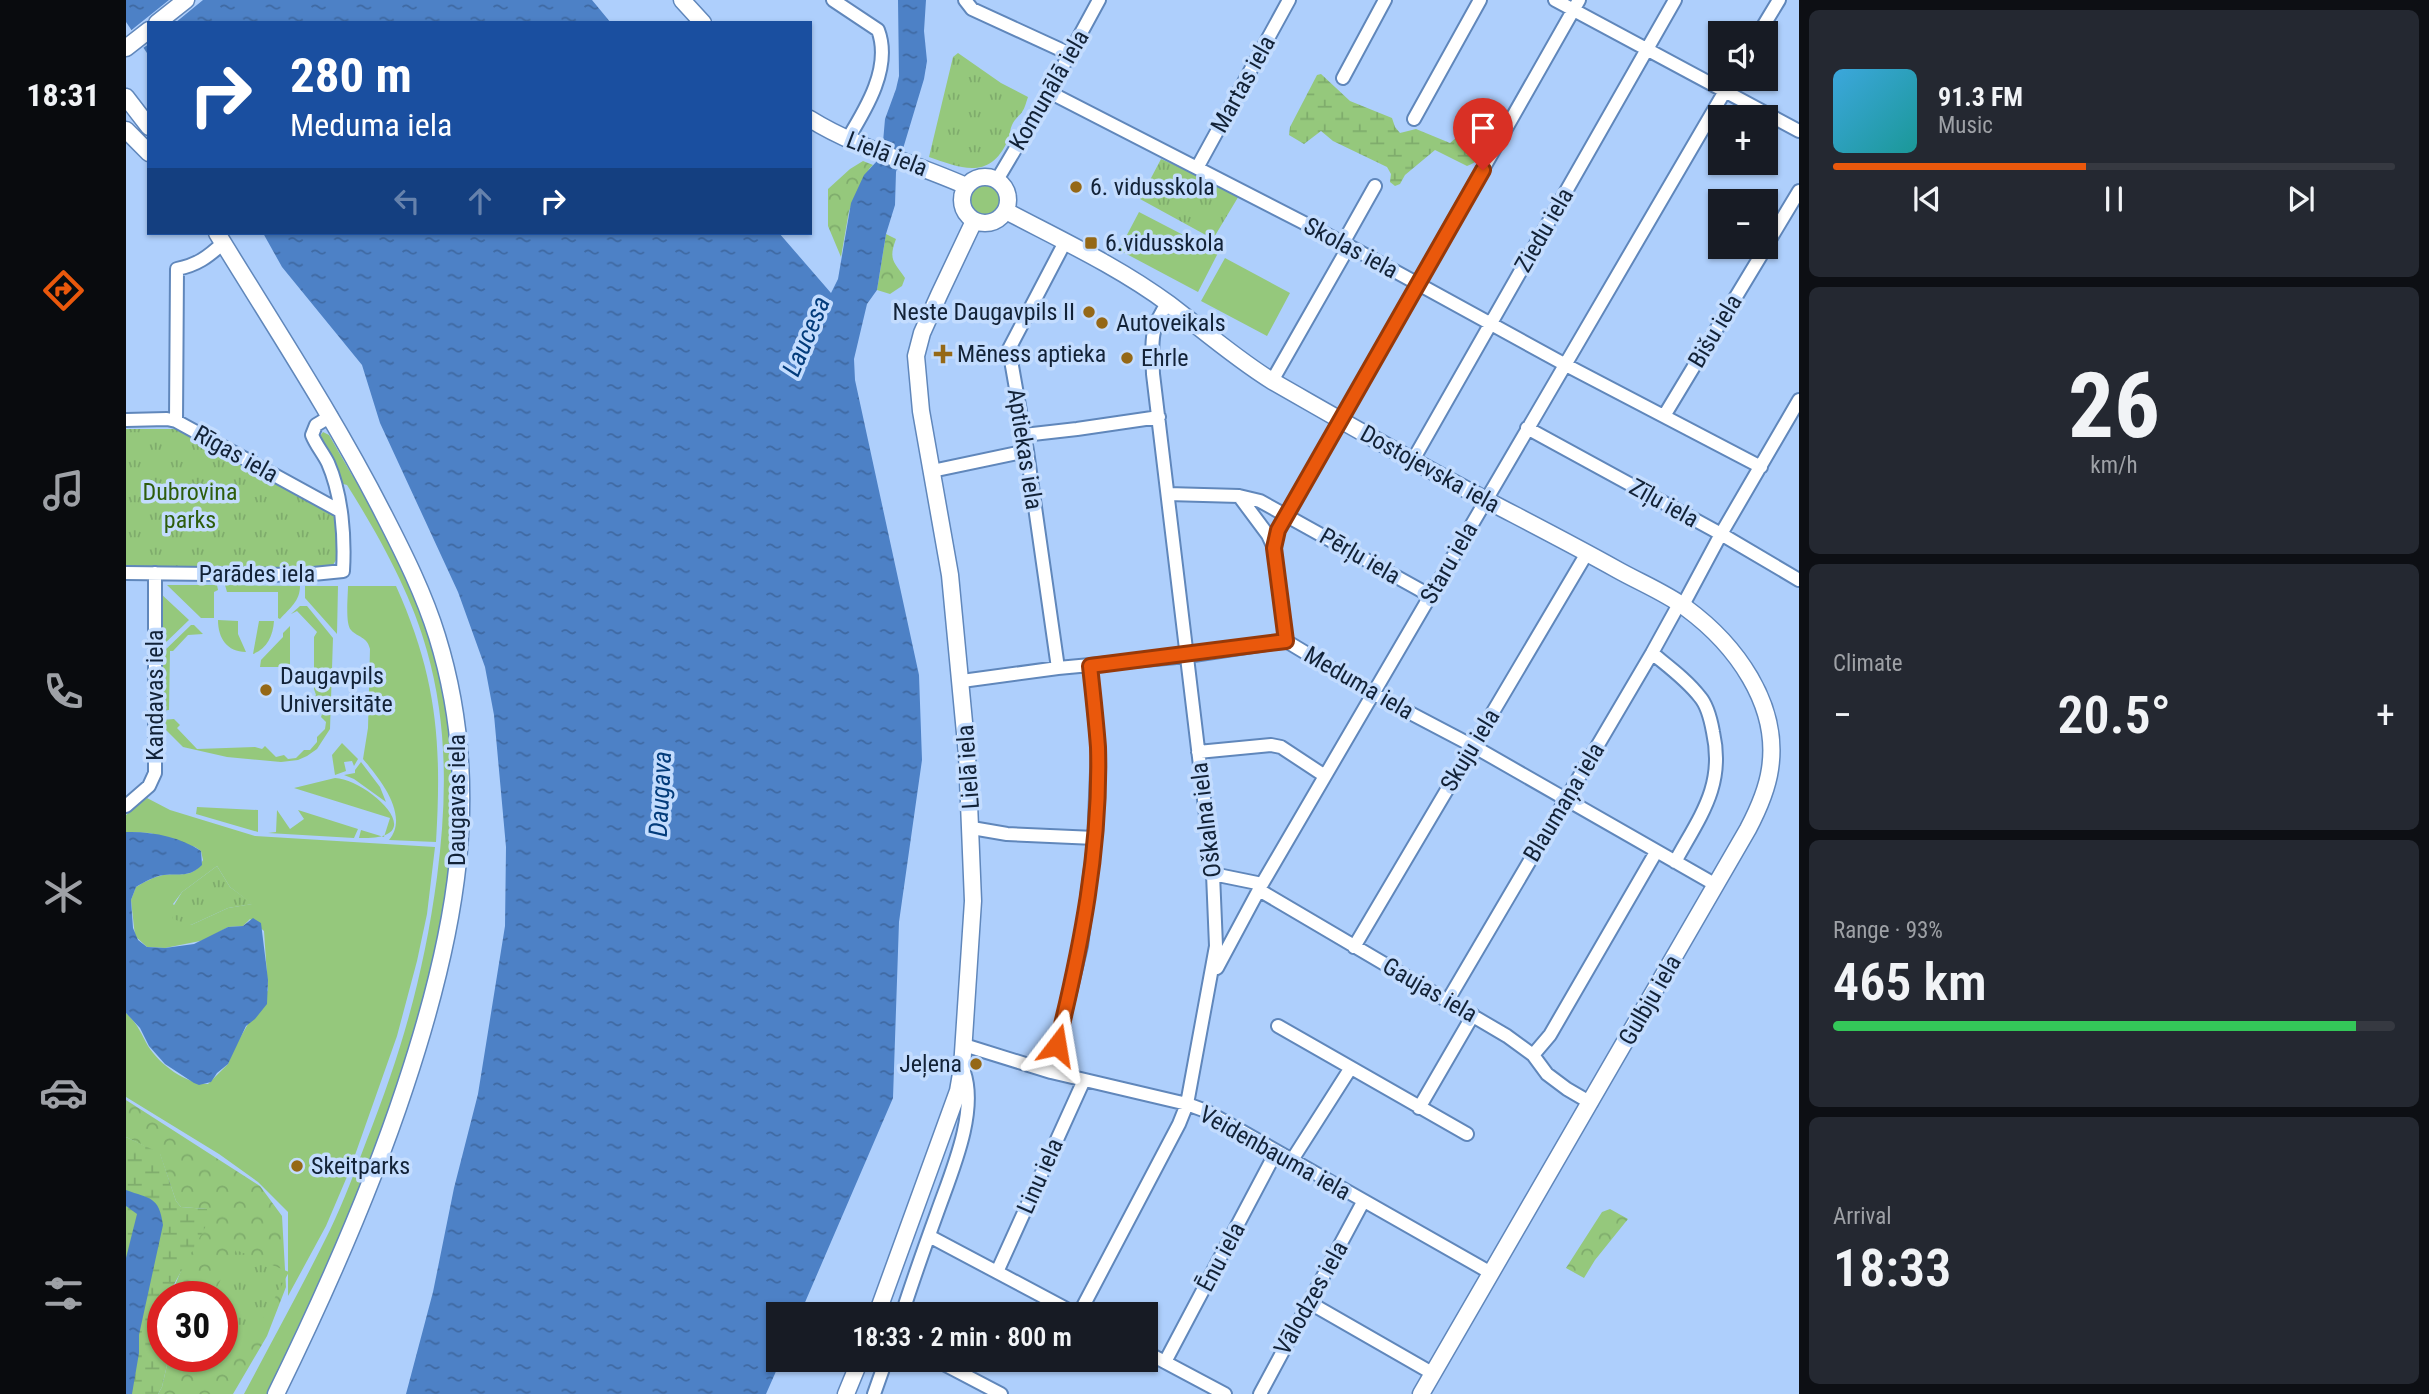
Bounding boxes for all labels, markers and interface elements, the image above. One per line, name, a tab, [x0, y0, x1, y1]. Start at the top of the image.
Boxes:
map controls	[1708, 21, 1778, 259]
button: sound	[1708, 21, 1778, 91]
street label: Komunālā iela	[1003, 25, 1095, 155]
street label: Martas iela	[1205, 31, 1281, 137]
text: 280 m	[290, 47, 412, 104]
icon: right	[175, 49, 266, 140]
text: 18:31	[26, 76, 100, 114]
text: 91.3 FM	[1938, 82, 2023, 112]
pin	[1453, 98, 1513, 170]
button: +	[1708, 105, 1778, 175]
text: Meduma iela	[290, 106, 452, 144]
icon: arrive	[1464, 109, 1502, 147]
text: Music	[1938, 112, 1993, 139]
street label: Lielā iela	[843, 126, 931, 182]
place label: 6. vidusskola	[1090, 173, 1215, 201]
marker: 6. vidusskola	[1068, 179, 1084, 195]
icon: previous	[1908, 180, 1946, 218]
icon: pause	[2095, 180, 2133, 218]
icon: next	[2282, 180, 2320, 218]
icon: left	[388, 182, 426, 220]
icon: ahead	[461, 182, 499, 220]
icon: right	[534, 182, 572, 220]
street label: Ziedu iela	[1509, 183, 1579, 277]
button: −	[1708, 189, 1778, 259]
street label: Skolas iela	[1299, 212, 1403, 284]
place label: 6.vidusskola	[1105, 229, 1224, 257]
marker: 6.vidusskola	[1083, 235, 1099, 251]
icon: directions	[39, 266, 88, 315]
street label: Bišu iela	[1682, 289, 1748, 373]
water label: Laucesa	[776, 292, 836, 380]
place label: Neste Daugavpils II	[893, 298, 1075, 326]
marker: Neste Daugavpils II	[1081, 304, 1097, 320]
place label: Autoveikals	[1116, 309, 1226, 337]
marker: Autoveikals	[1094, 315, 1110, 331]
place label: Mēness aptieka	[957, 340, 1106, 368]
place label: Ehrle	[1141, 344, 1189, 372]
marker: Mēness aptieka	[935, 346, 951, 362]
marker: Ehrle	[1119, 350, 1135, 366]
text: 26	[2068, 353, 2160, 459]
street label: Aptiekas iela	[1002, 387, 1048, 511]
street label: Rīgas iela	[189, 419, 283, 489]
street label: Dostojevska iela	[1355, 419, 1505, 519]
text: km/h	[2090, 452, 2138, 479]
icon: music	[39, 466, 88, 515]
street label: Zīļu iela	[1625, 473, 1703, 533]
park label: Dubrovina parks	[143, 478, 237, 534]
street label: Staru iela	[1415, 517, 1483, 609]
street label: Pērļu iela	[1315, 522, 1405, 590]
street label: Parādes iela	[199, 560, 315, 588]
street label: Kandavas iela	[141, 629, 169, 761]
street label: Meduma iela	[1299, 640, 1419, 726]
text: Climate	[1833, 650, 1903, 677]
place label: Daugavpils Universitāte	[280, 662, 393, 718]
icon: phone	[39, 667, 88, 716]
marker: Daugavpils Universitāte	[258, 682, 274, 698]
text: 20.5°	[2057, 685, 2171, 746]
text: −	[1833, 693, 1852, 737]
text: +	[2376, 693, 2395, 737]
street label: Skuju iela	[1435, 704, 1505, 796]
street label: Lielā iela	[951, 724, 985, 810]
street label: Daugavas iela	[443, 734, 471, 866]
street label: Blaumaņa iela	[1518, 737, 1610, 867]
water label: Daugava	[643, 750, 677, 838]
street label: Oškalna iela	[1185, 761, 1227, 879]
icon: climate	[39, 868, 88, 917]
text: Range · 93%	[1833, 917, 1943, 944]
street label: Gulbju iela	[1613, 950, 1687, 1050]
street label: Gaujas iela	[1378, 952, 1482, 1028]
text: 465 km	[1833, 952, 1987, 1013]
position arrow	[1020, 1008, 1094, 1082]
place label: Jeļena	[899, 1050, 962, 1078]
marker: Jeļena	[968, 1056, 984, 1072]
icon: car	[39, 1068, 88, 1117]
street label: Veidenbauma iela	[1195, 1100, 1355, 1206]
street label: Linu iela	[1011, 1134, 1069, 1218]
place label: Skeitparks	[311, 1152, 410, 1180]
marker: Skeitparks	[289, 1158, 305, 1174]
text: Arrival	[1833, 1203, 1892, 1230]
street label: Ēnu iela	[1191, 1218, 1251, 1296]
street label: Vālodzes iela	[1268, 1236, 1354, 1360]
text: 18:33	[1833, 1238, 1951, 1299]
icon: filters	[39, 1269, 88, 1318]
speed limit sign: 30	[147, 1281, 238, 1372]
text: 18:33 · 2 min · 800 m	[852, 1322, 1072, 1352]

